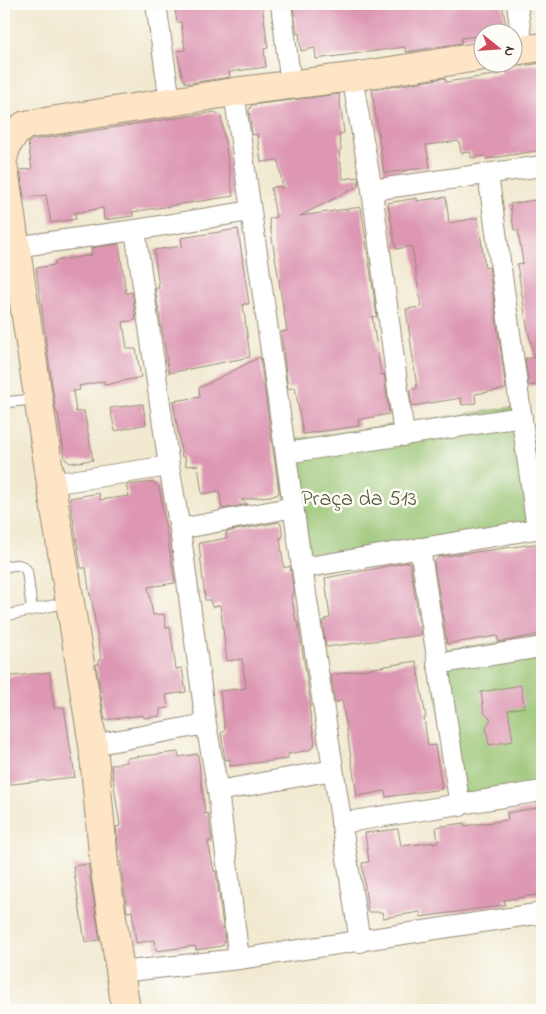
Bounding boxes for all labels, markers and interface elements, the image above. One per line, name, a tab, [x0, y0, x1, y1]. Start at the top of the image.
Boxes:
north arrow	[474, 22, 524, 72]
text: N	[498, 44, 520, 59]
park label: Praça da 513	[301, 484, 417, 516]

